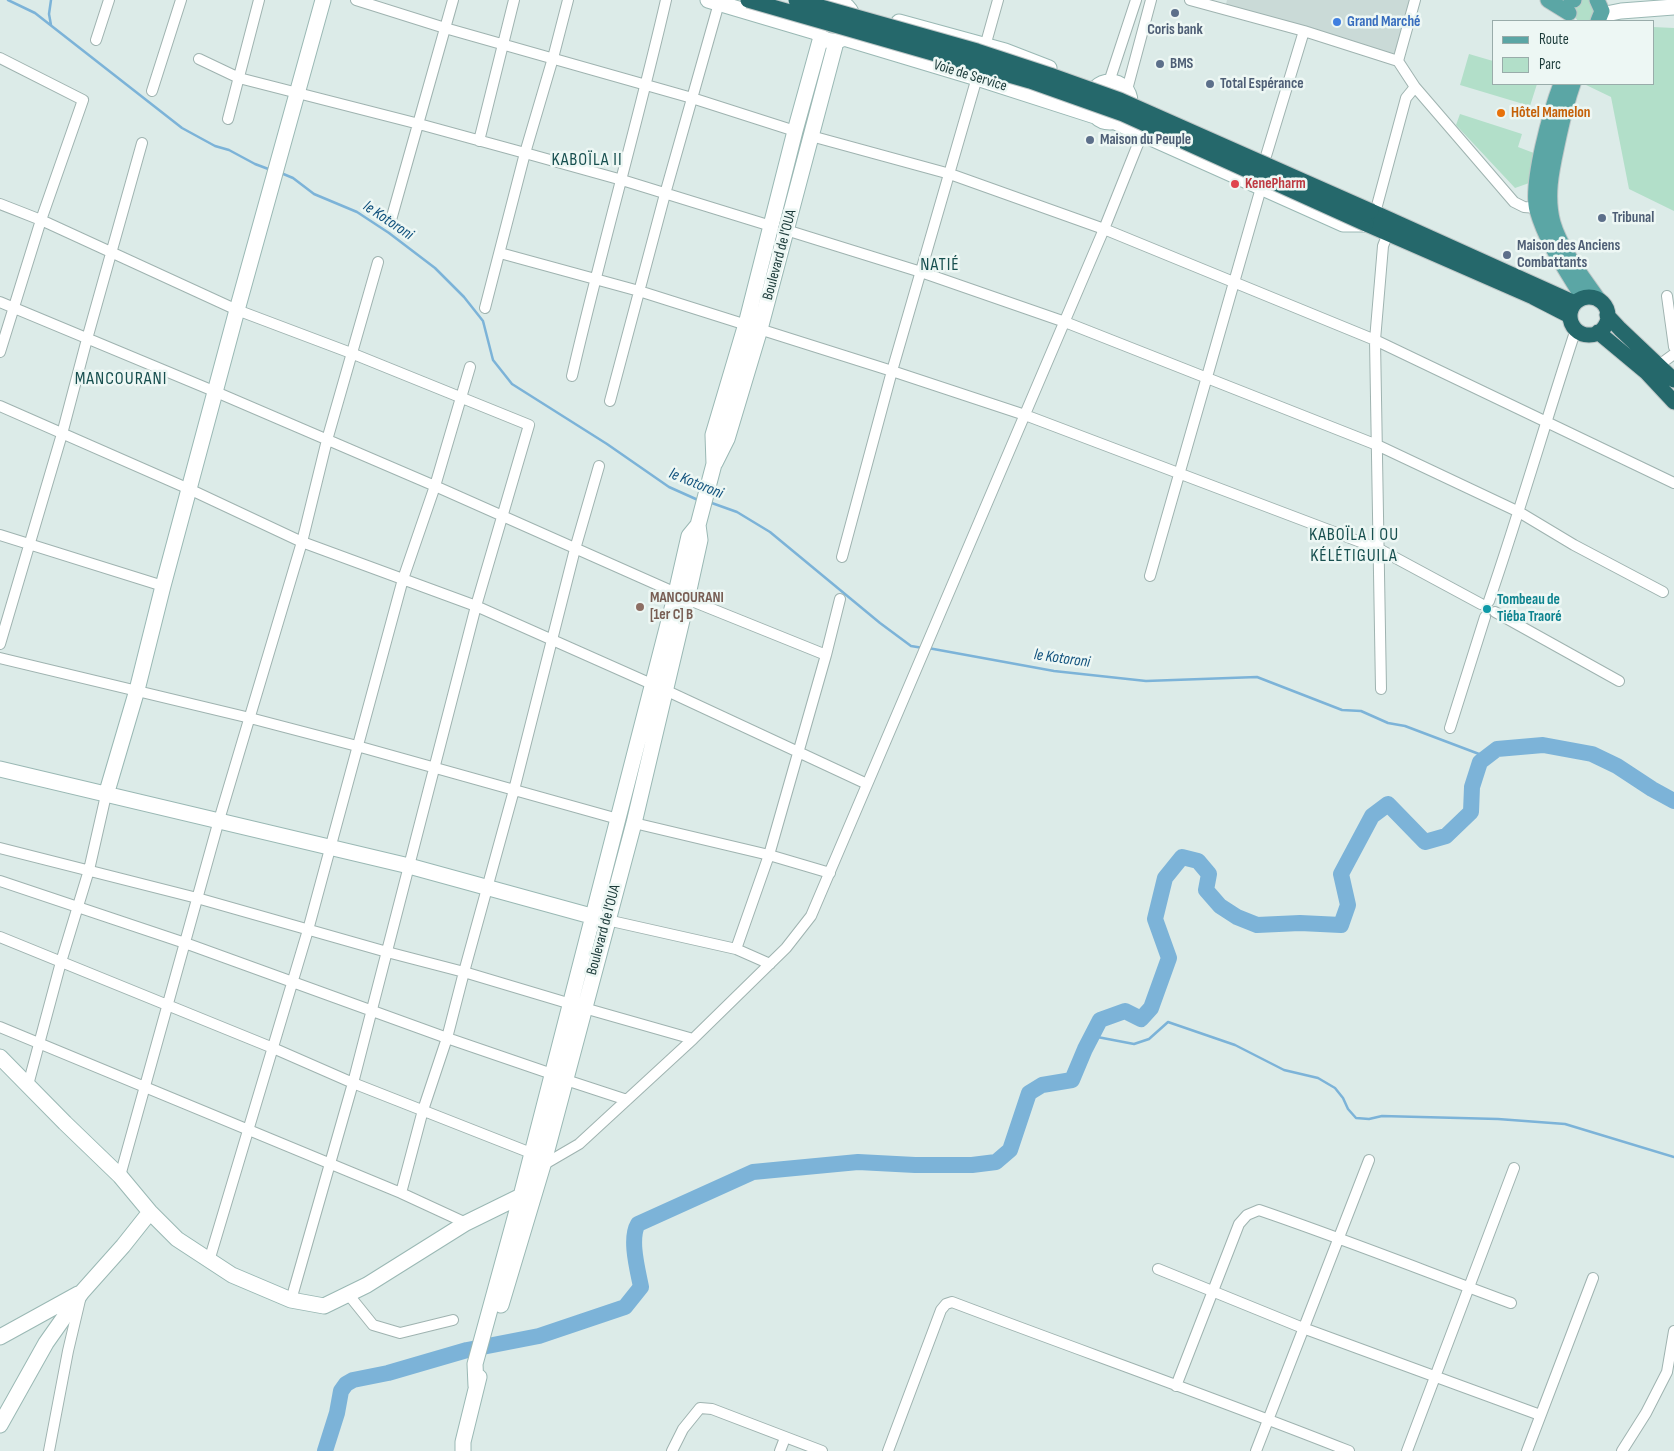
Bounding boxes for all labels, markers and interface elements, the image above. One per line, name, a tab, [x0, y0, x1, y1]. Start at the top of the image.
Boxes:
marker: Coris bank	[1169, 7, 1181, 19]
place label: Grand Marché	[1347, 13, 1420, 31]
marker: Grand Marché	[1331, 16, 1343, 28]
legend	[1492, 20, 1654, 85]
place label: Coris bank	[1147, 21, 1203, 39]
text: Route	[1539, 30, 1569, 49]
place label: BMS	[1170, 55, 1193, 73]
text: Parc	[1539, 55, 1561, 74]
street label: Voie de Service	[931, 56, 1009, 96]
marker: BMS	[1154, 58, 1166, 70]
place label: Total Espérance	[1220, 75, 1304, 93]
marker: Total Espérance	[1204, 78, 1216, 90]
place label: Hôtel Mamelon	[1511, 104, 1590, 122]
marker: Hôtel Mamelon	[1495, 107, 1507, 119]
place label: Maison du Peuple	[1100, 131, 1191, 149]
marker: Maison du Peuple	[1084, 134, 1096, 146]
district label: KABOÏLA II	[550, 149, 624, 171]
place label: KenePharm	[1245, 175, 1306, 193]
marker: KenePharm	[1229, 178, 1241, 190]
water label: le Kotoroni	[359, 197, 417, 245]
street label: Boulevard de l'OUA	[759, 208, 801, 302]
place label: Tribunal	[1612, 209, 1654, 227]
marker: Tribunal	[1596, 212, 1608, 224]
place label: Maison des Anciens Combattants	[1517, 237, 1620, 272]
marker: Maison des Anciens Combattants	[1501, 249, 1513, 261]
district label: NATIÉ	[920, 254, 960, 276]
district label: MANCOURANI	[73, 368, 169, 390]
water label: le Kotoroni	[666, 465, 726, 503]
district label: KABOÏLA I OU KÉLÉTIGUILA	[1307, 524, 1401, 566]
place label: MANCOURANI [1er C] B	[650, 589, 724, 624]
place label: Tombeau de Tiéba Traoré	[1497, 591, 1562, 626]
marker: MANCOURANI [1er C] B	[634, 601, 646, 613]
marker: Tombeau de Tiéba Traoré	[1481, 603, 1493, 615]
water label: le Kotoroni	[1033, 646, 1091, 672]
street label: Boulevard de l'OUA	[583, 883, 625, 977]

